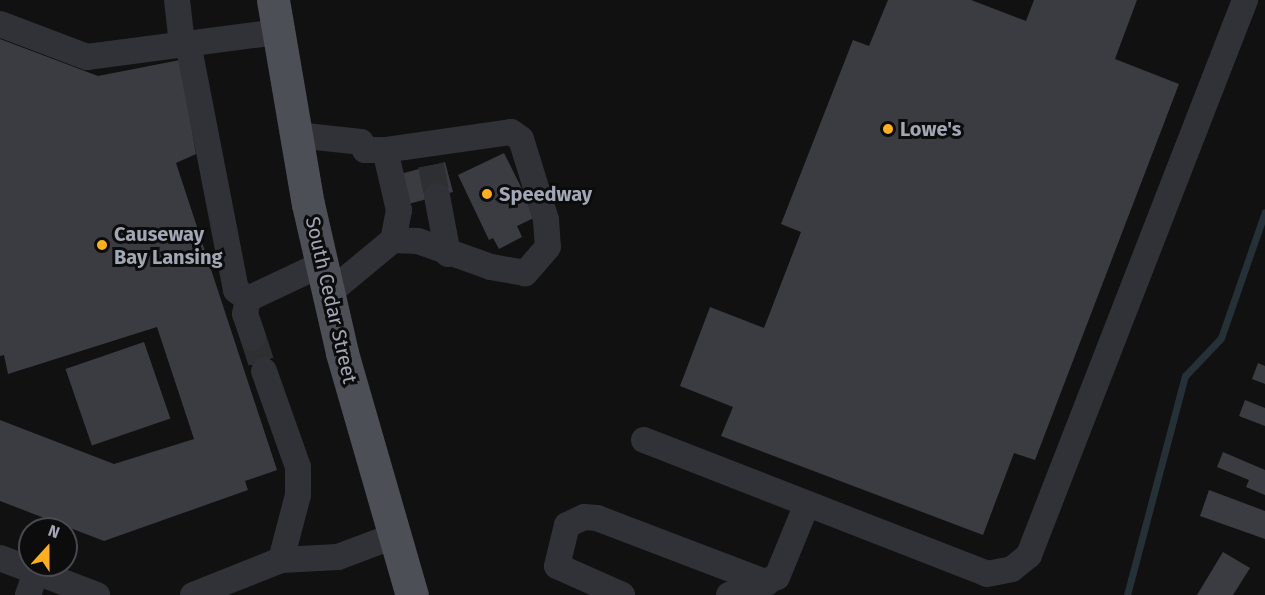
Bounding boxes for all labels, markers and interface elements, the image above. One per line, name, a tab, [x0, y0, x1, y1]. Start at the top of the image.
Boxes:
place label: Lowe's	[900, 117, 961, 141]
marker: Lowe's	[881, 122, 895, 136]
place label: Speedway	[499, 182, 592, 206]
marker: Speedway	[480, 187, 494, 201]
street label: South Cedar Street	[300, 214, 362, 386]
place label: Causeway Bay Lansing	[114, 222, 223, 269]
marker: Causeway Bay Lansing	[95, 238, 109, 252]
north arrow	[18, 517, 78, 577]
text: N	[46, 521, 62, 542]

